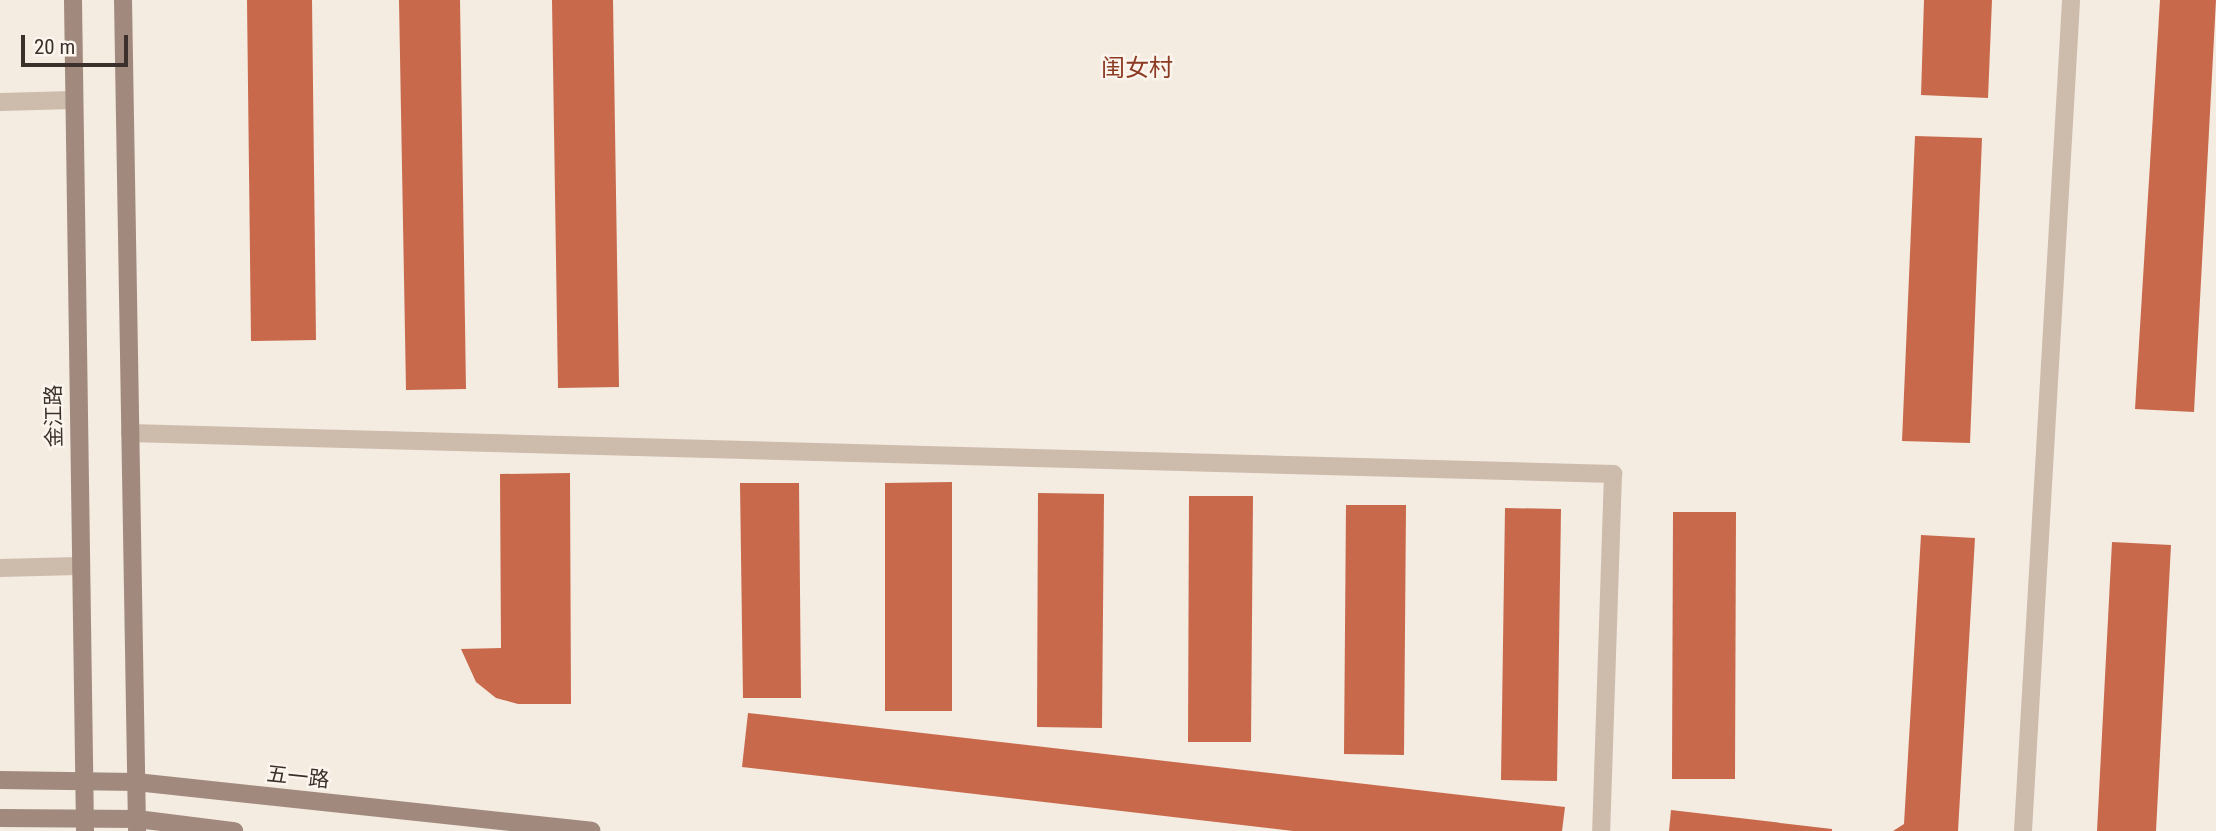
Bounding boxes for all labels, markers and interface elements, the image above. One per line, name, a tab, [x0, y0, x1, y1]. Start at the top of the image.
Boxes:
scale bar	[24, 21, 131, 65]
text: 20 m	[34, 35, 75, 59]
district label: 闺女村	[1101, 55, 1173, 83]
street label: 金江路	[41, 384, 67, 448]
street label: 五一路	[265, 761, 331, 793]

